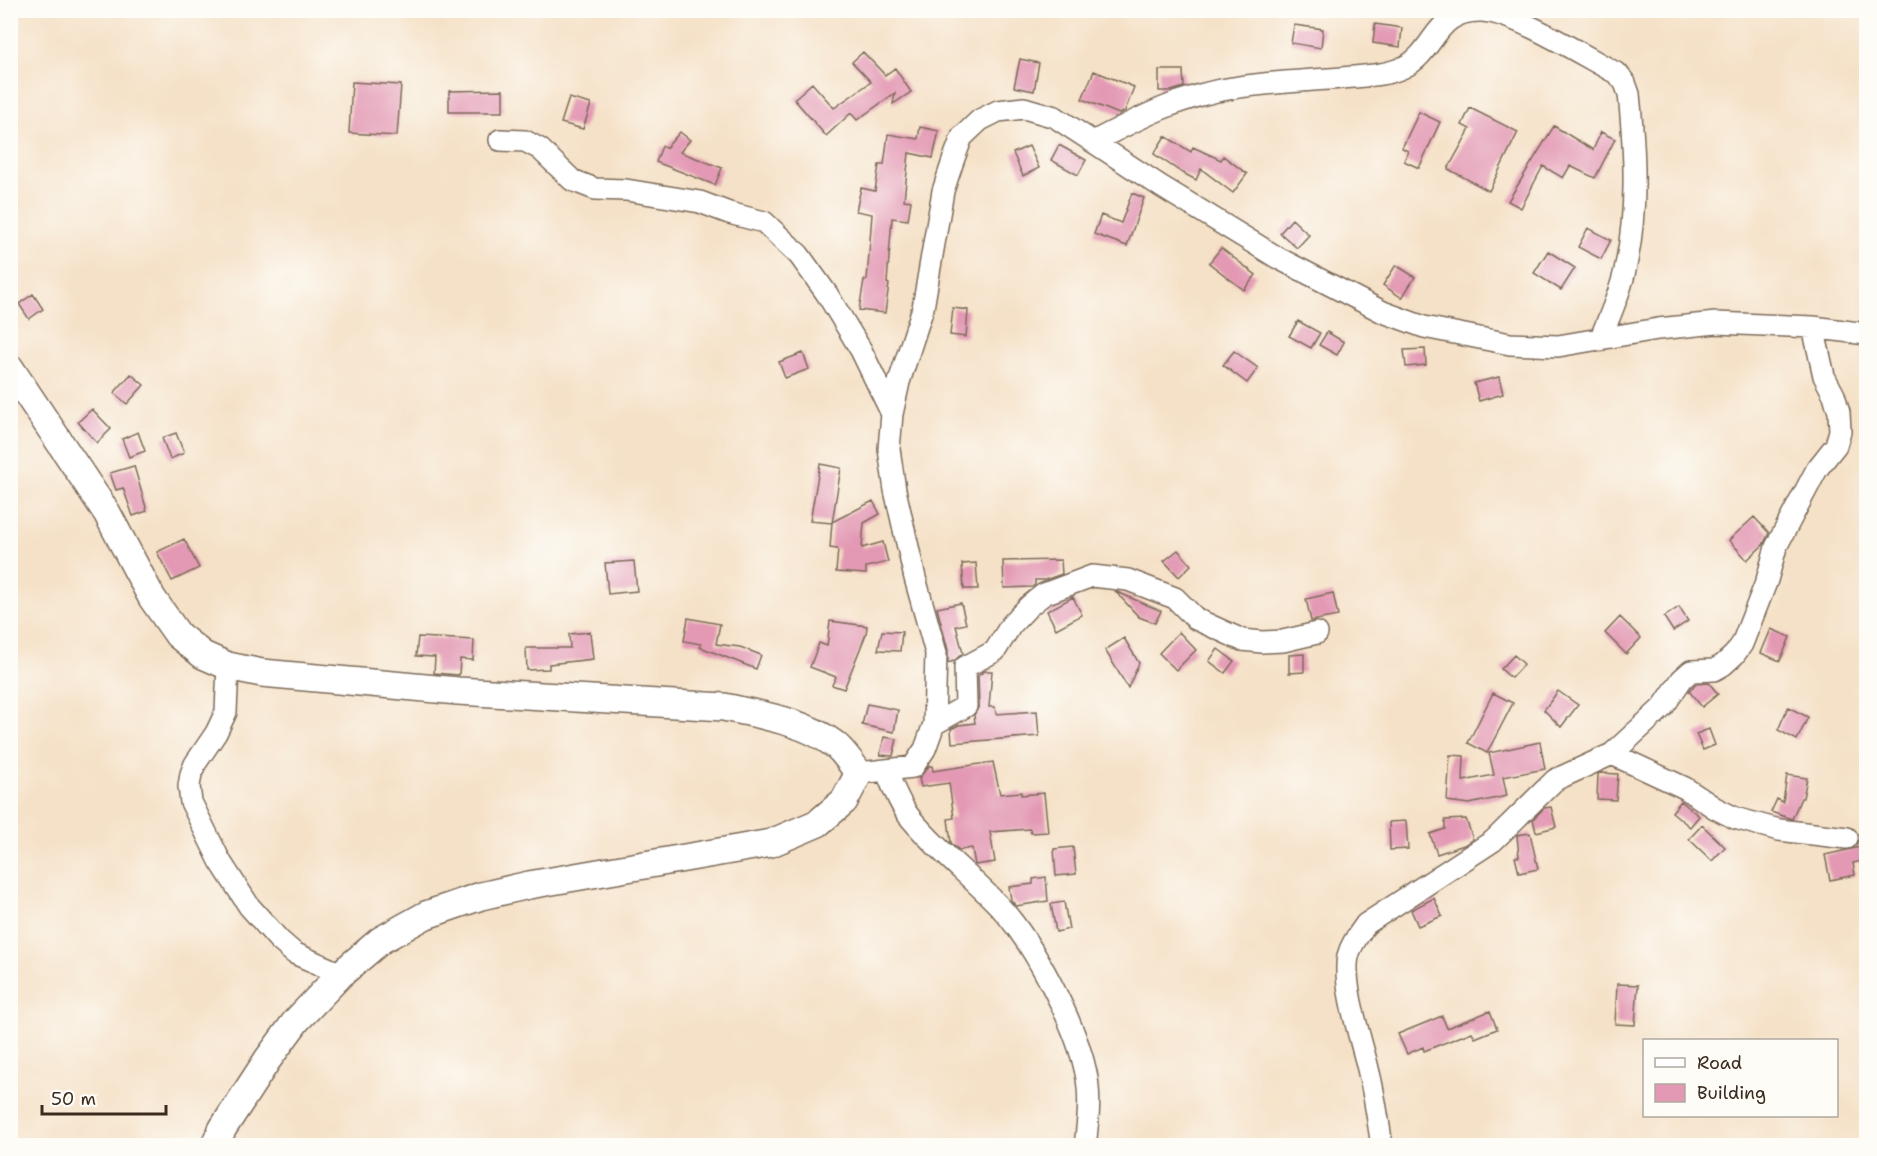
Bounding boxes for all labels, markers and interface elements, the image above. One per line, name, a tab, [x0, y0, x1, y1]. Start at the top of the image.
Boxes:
legend	[1643, 1039, 1838, 1117]
text: Road	[1697, 1051, 1742, 1075]
scale bar	[42, 1078, 166, 1116]
text: Building	[1697, 1081, 1766, 1105]
text: 50 m	[51, 1087, 96, 1111]

